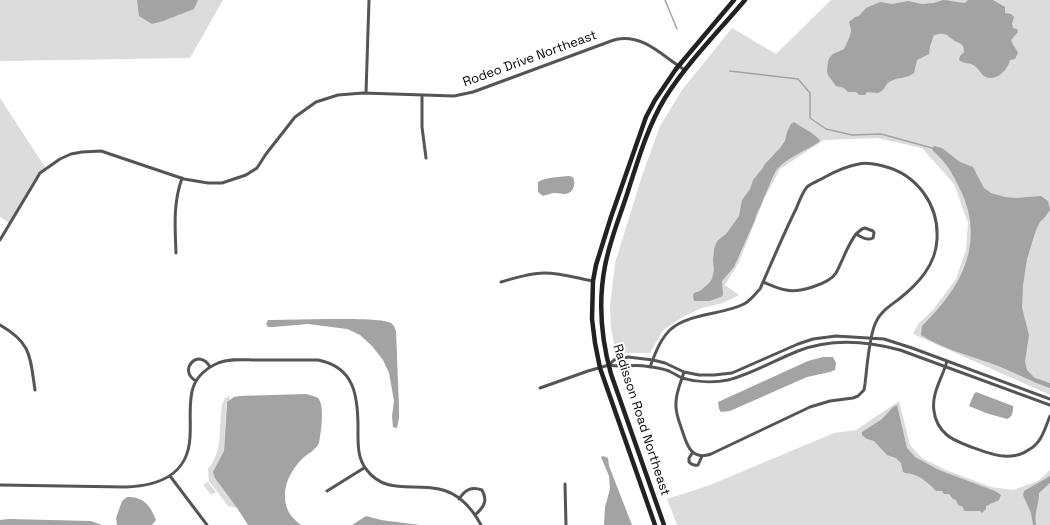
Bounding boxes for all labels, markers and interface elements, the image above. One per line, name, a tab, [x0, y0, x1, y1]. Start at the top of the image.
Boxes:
street label: Rodeo Drive Northeast	[461, 27, 599, 91]
street label: Radisson Road Northeast	[609, 342, 673, 498]

